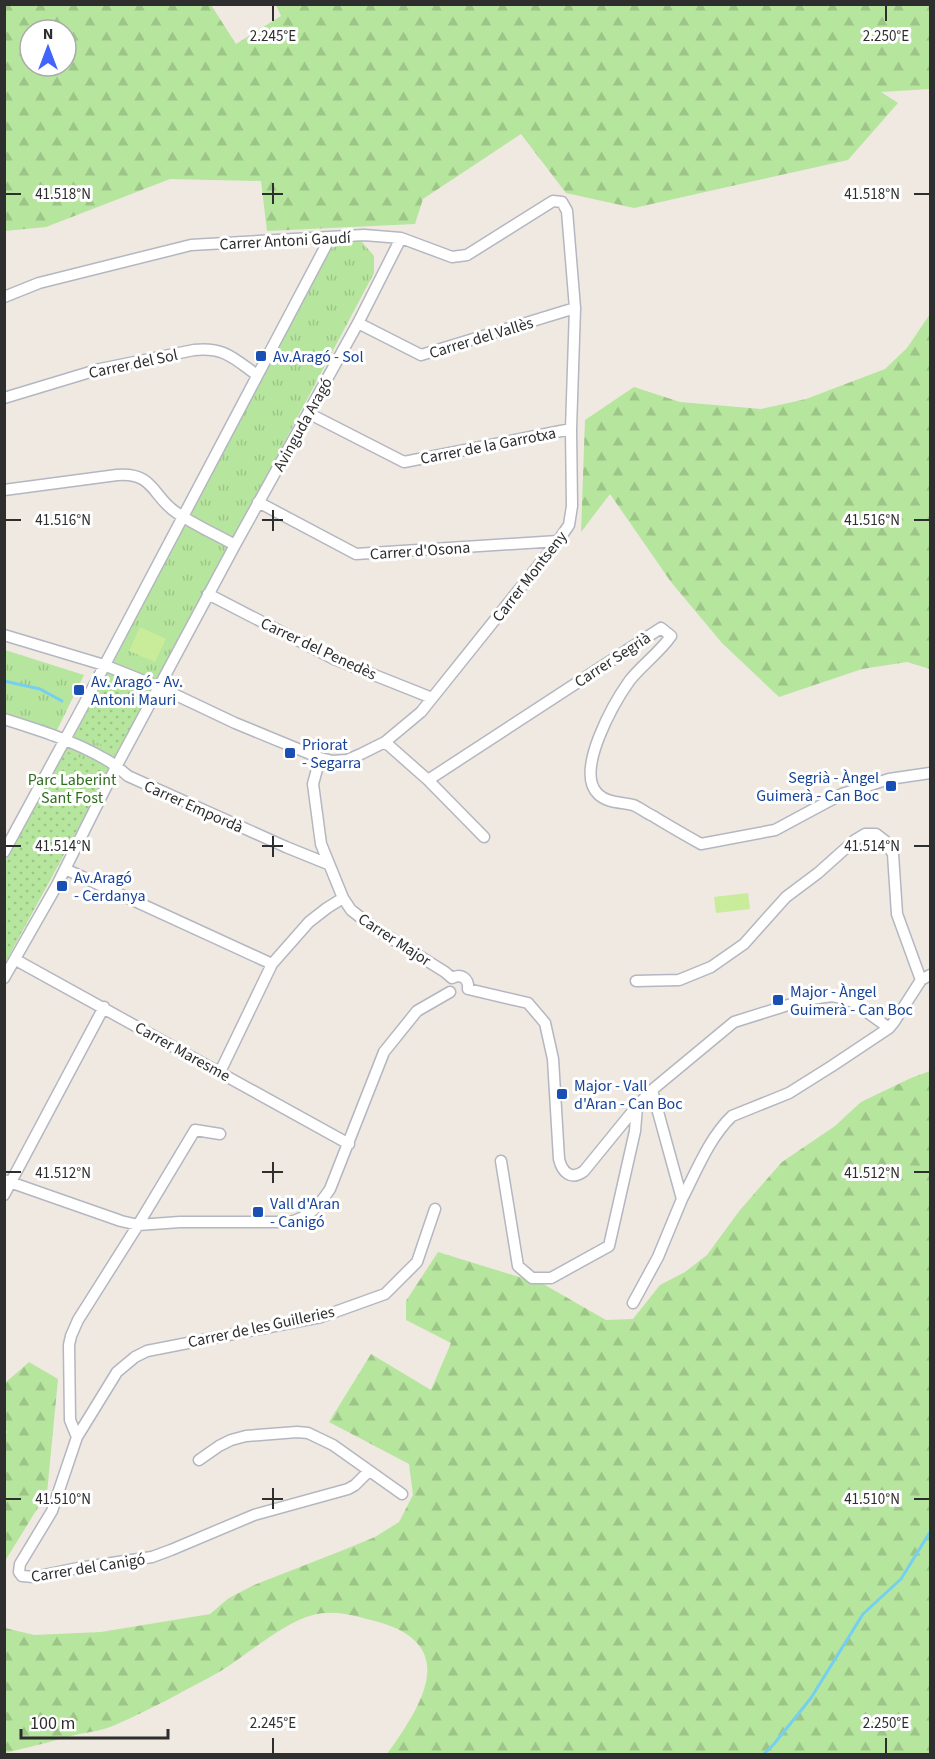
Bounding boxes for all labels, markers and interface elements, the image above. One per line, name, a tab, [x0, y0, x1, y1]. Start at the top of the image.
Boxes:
north arrow	[18, 18, 78, 78]
text: N	[43, 23, 53, 45]
text: 2.245°E	[250, 26, 296, 47]
text: 2.250°E	[863, 26, 909, 47]
text: 41.518°N	[35, 184, 91, 205]
text: 41.518°N	[844, 184, 900, 205]
street label: Carrer Antoni Gaudí	[219, 227, 352, 255]
street label: Carrer del Vallès	[427, 312, 536, 364]
street label: Carrer del Sol	[87, 344, 180, 384]
place label: Av.Aragó - Sol	[273, 346, 364, 368]
marker: Av.Aragó - Sol	[254, 349, 268, 363]
street label: Avinguda Aragó	[268, 374, 338, 475]
street label: Carrer de la Garrotxa	[419, 422, 558, 470]
text: 41.516°N	[35, 510, 91, 531]
text: 41.516°N	[844, 510, 900, 531]
street label: Carrer Montseny	[487, 526, 573, 627]
street label: Carrer d'Osona	[369, 537, 471, 565]
street label: Carrer del Penedès	[257, 612, 380, 686]
street label: Carrer Segrià	[570, 627, 655, 693]
place label: Av. Aragó - Av. Antoni Mauri	[91, 671, 183, 711]
marker: Av. Aragó - Av. Antoni Mauri	[72, 683, 86, 697]
place label: Priorat - Segarra	[302, 734, 361, 774]
marker: Priorat - Segarra	[283, 746, 297, 760]
place label: Segrià - Àngel Guimerà - Can Boc	[756, 767, 879, 807]
park label: Parc Laberint Sant Fost	[28, 769, 117, 809]
street label: Carrer Empordà	[141, 775, 247, 839]
marker: Segrià - Àngel Guimerà - Can Boc	[884, 779, 898, 793]
text: 41.514°N	[35, 836, 91, 857]
text: 41.514°N	[844, 836, 900, 857]
place label: Av.Aragó - Cerdanya	[74, 867, 146, 907]
marker: Av.Aragó - Cerdanya	[55, 879, 69, 893]
street label: Carrer Major	[354, 908, 435, 972]
place label: Major - Àngel Guimerà - Can Boc	[790, 981, 913, 1021]
marker: Major - Àngel Guimerà - Can Boc	[771, 993, 785, 1007]
street label: Carrer Maresme	[131, 1017, 234, 1087]
place label: Major - Vall d'Aran - Can Boc	[574, 1075, 683, 1115]
marker: Major - Vall d'Aran - Can Boc	[555, 1087, 569, 1101]
text: 41.512°N	[35, 1163, 91, 1184]
text: 41.512°N	[844, 1163, 900, 1184]
place label: Vall d'Aran - Canigó	[270, 1193, 340, 1233]
marker: Vall d'Aran - Canigó	[251, 1205, 265, 1219]
street label: Carrer de les Guilleries	[186, 1301, 337, 1353]
text: 41.510°N	[35, 1489, 91, 1510]
text: 41.510°N	[844, 1489, 900, 1510]
street label: Carrer del Canigó	[29, 1548, 147, 1588]
scale bar	[21, 1702, 168, 1740]
text: 100 m	[30, 1711, 75, 1736]
text: 2.245°E	[250, 1713, 296, 1734]
text: 2.250°E	[863, 1713, 909, 1734]

